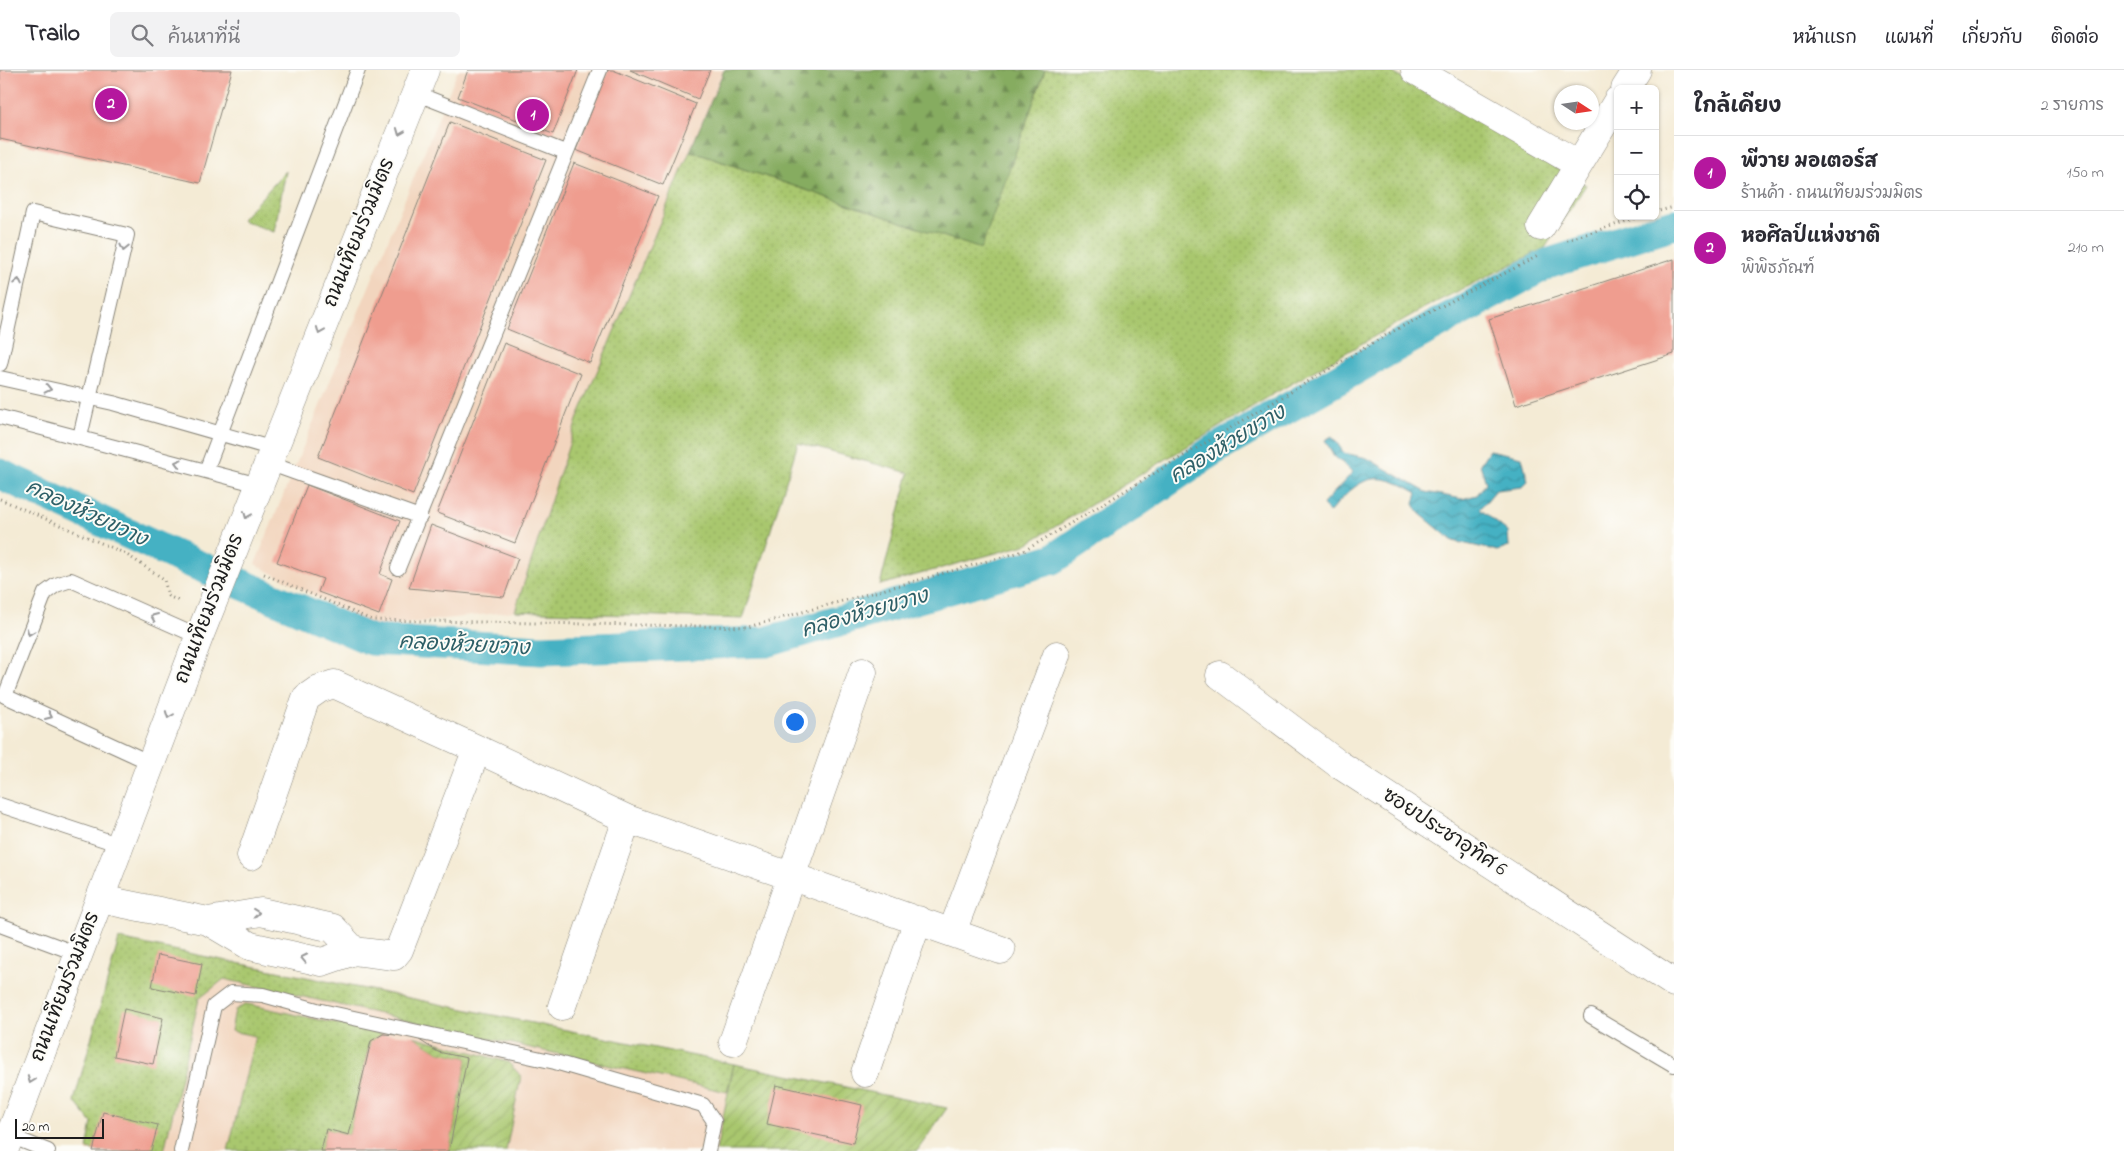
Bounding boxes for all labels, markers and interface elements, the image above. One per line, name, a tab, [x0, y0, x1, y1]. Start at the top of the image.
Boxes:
search box	[110, 12, 460, 57]
text: Trailo	[25, 17, 80, 52]
icon: search	[128, 21, 156, 49]
text: ค้นหาที่นี่	[168, 25, 240, 52]
text: หน้าแรก	[1793, 26, 1857, 52]
text: แผนที่	[1885, 26, 1933, 52]
text: เกี่ยวกับ	[1961, 26, 2023, 52]
text: ติดต่อ	[2051, 26, 2099, 52]
pin: 2	[95, 85, 127, 123]
north arrow	[1554, 85, 1599, 130]
map controls	[1614, 85, 1659, 220]
button: +	[1614, 85, 1659, 130]
text: ใกล้เคียง	[1694, 92, 1781, 122]
text: 2 รายการ	[2041, 94, 2104, 118]
pin: 1	[517, 96, 549, 134]
one-way arrow	[396, 127, 406, 135]
button: −	[1614, 130, 1659, 175]
text: พีวาย มอเตอร์ส	[1741, 149, 1877, 176]
street label: ถนนเทียมร่วมมิตร	[316, 154, 403, 312]
text: 1	[1707, 161, 1713, 185]
text: 150 m	[2066, 161, 2104, 185]
button: locate	[1614, 175, 1659, 220]
text: ร้านค้า · ถนนเทียมร่วมมิตร	[1741, 182, 1923, 206]
text: หอศิลป์แห่งชาติ	[1741, 224, 1880, 251]
text: 2	[1706, 236, 1714, 260]
text: 210 m	[2068, 236, 2104, 260]
one-way arrow	[119, 243, 130, 252]
text: พิพิธภัณฑ์	[1741, 257, 1815, 281]
one-way arrow	[12, 277, 22, 286]
one-way arrow	[316, 326, 327, 335]
one-way arrow	[43, 383, 52, 394]
water label: คลองห้วยขวาง	[1164, 398, 1293, 491]
one-way arrow	[175, 459, 183, 469]
water label: คลองห้วยขวาง	[21, 473, 153, 556]
one-way arrow	[243, 510, 254, 519]
street label: ถนนเทียมร่วมมิตร	[167, 529, 252, 688]
water label: คลองห้วยขวาง	[798, 581, 934, 646]
one-way arrow	[150, 613, 159, 624]
one-way arrow	[26, 627, 36, 636]
water label: คลองห้วยขวาง	[398, 628, 532, 664]
your location	[782, 709, 808, 735]
one-way arrow	[44, 710, 53, 721]
one-way arrow	[165, 711, 175, 719]
street label: ซอยประชาอุทิศ 6	[1376, 782, 1512, 884]
street label: ถนนเทียมร่วมมิตร	[23, 907, 108, 1066]
one-way arrow	[252, 908, 260, 919]
one-way arrow	[300, 953, 309, 964]
one-way arrow	[27, 1075, 37, 1084]
scale bar	[15, 1116, 104, 1139]
text: 20 m	[22, 1117, 49, 1138]

